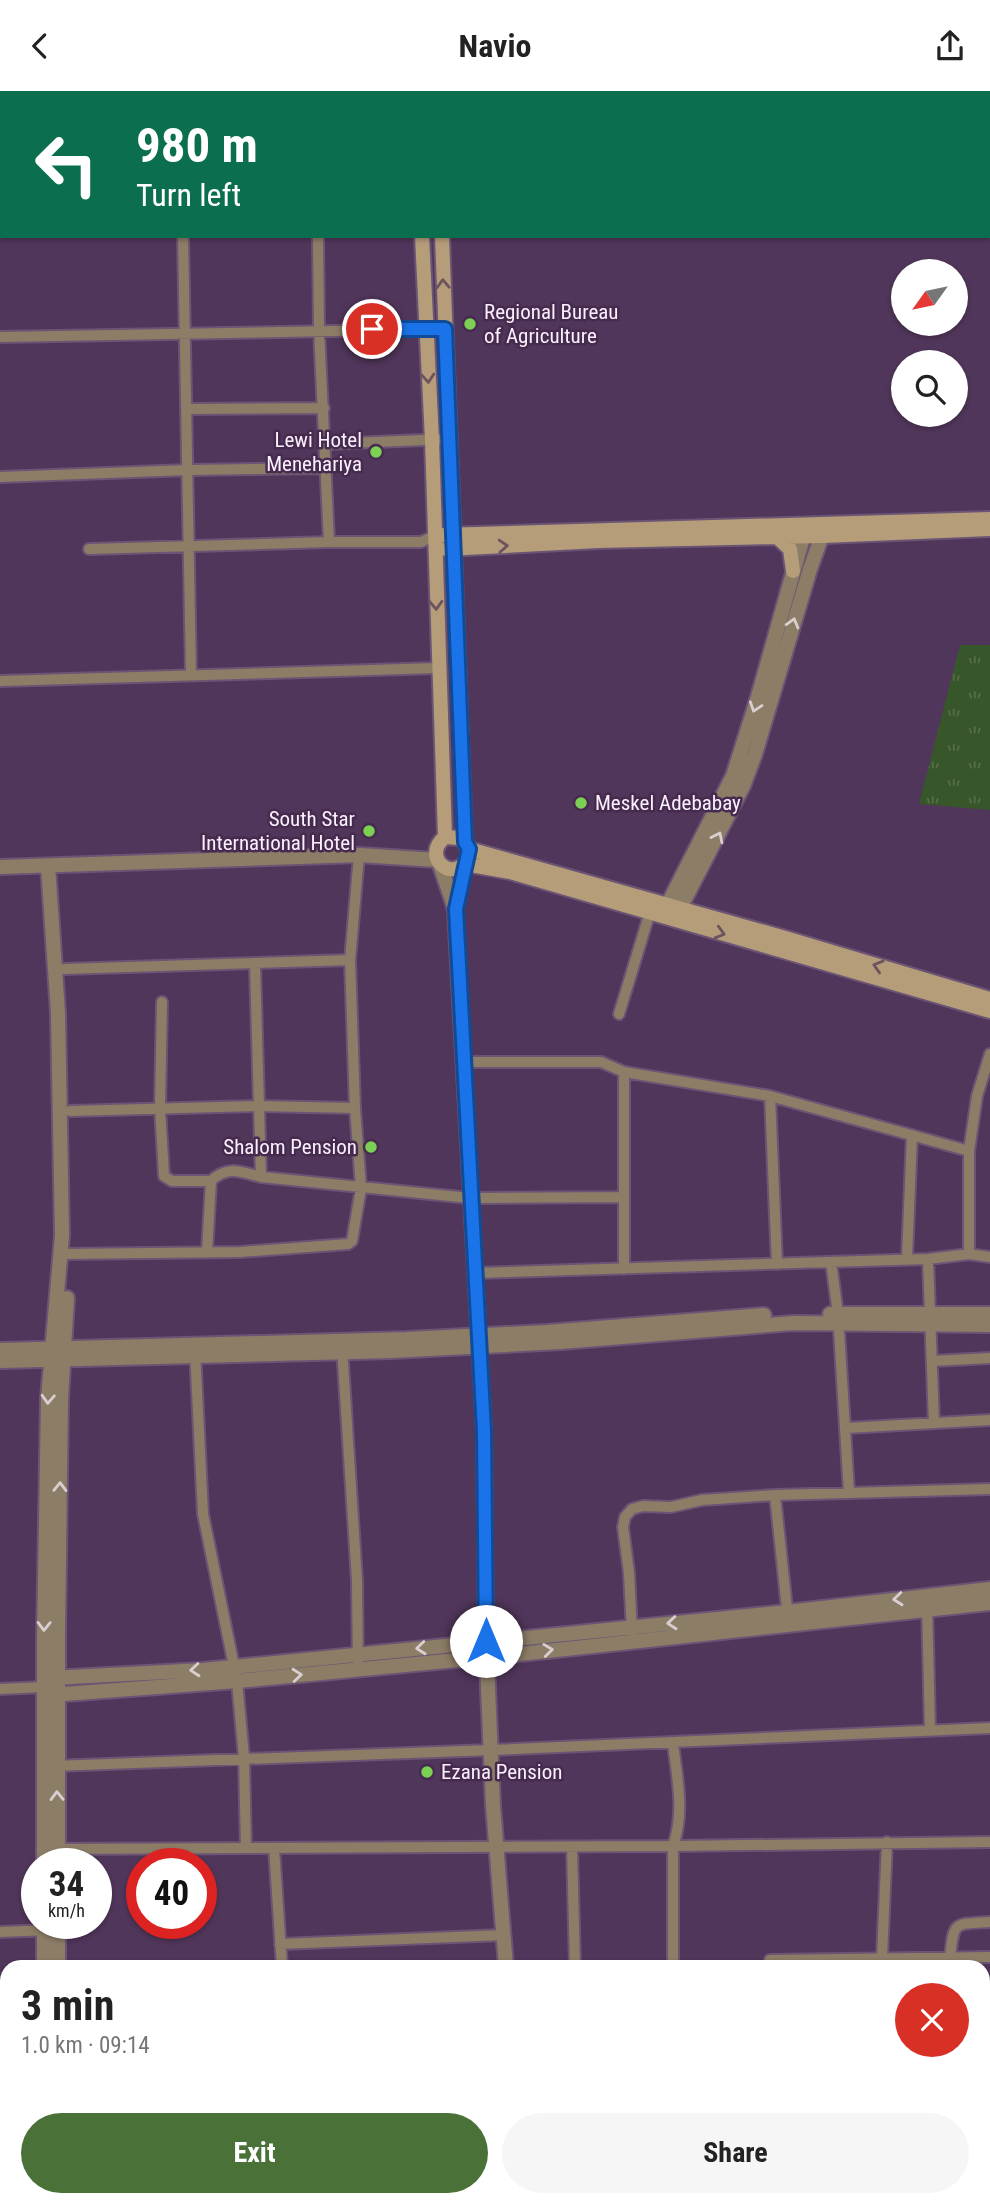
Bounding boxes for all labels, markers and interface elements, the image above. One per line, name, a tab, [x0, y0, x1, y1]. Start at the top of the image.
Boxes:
icon: back	[21, 27, 59, 65]
text: Navio	[459, 27, 531, 65]
icon: share	[931, 27, 969, 65]
text: 980 m	[136, 117, 258, 174]
icon: left	[21, 119, 112, 210]
text: Turn left	[136, 176, 241, 214]
north arrow	[891, 259, 968, 336]
map controls	[891, 259, 968, 427]
one-way arrow	[436, 278, 451, 289]
pin	[342, 299, 402, 359]
place label: Regional Bureau of Agriculture	[484, 300, 618, 348]
icon: arrive	[353, 310, 391, 348]
marker: Regional Bureau of Agriculture	[462, 316, 478, 332]
button: search	[891, 350, 968, 427]
one-way arrow	[420, 373, 435, 384]
place label: Lewi Hotel Menehariya	[266, 428, 362, 476]
marker: Lewi Hotel Menehariya	[368, 444, 384, 460]
one-way arrow	[497, 539, 508, 554]
one-way arrow	[429, 600, 444, 611]
one-way arrow	[785, 617, 799, 629]
one-way arrow	[749, 700, 763, 713]
place label: Meskel Adebabay	[595, 791, 741, 815]
marker: Meskel Adebabay	[573, 795, 589, 811]
place label: South Star International Hotel	[201, 807, 355, 855]
marker: South Star International Hotel	[361, 823, 377, 839]
one-way arrow	[709, 832, 723, 844]
one-way arrow	[714, 924, 726, 939]
one-way arrow	[872, 959, 884, 974]
place label: Shalom Pension	[223, 1135, 357, 1159]
marker: Shalom Pension	[363, 1139, 379, 1155]
one-way arrow	[41, 1394, 56, 1405]
one-way arrow	[52, 1482, 68, 1492]
one-way arrow	[892, 1591, 903, 1606]
position arrow	[449, 1604, 523, 1678]
one-way arrow	[666, 1615, 677, 1630]
one-way arrow	[36, 1622, 52, 1632]
one-way arrow	[415, 1641, 427, 1656]
one-way arrow	[542, 1643, 554, 1658]
one-way arrow	[189, 1662, 200, 1677]
one-way arrow	[292, 1668, 303, 1683]
place label: Ezana Pension	[441, 1760, 562, 1784]
marker: Ezana Pension	[419, 1764, 435, 1780]
one-way arrow	[49, 1790, 65, 1800]
speed limit sign: 40	[126, 1848, 217, 1939]
text: 34	[49, 1864, 84, 1905]
text: km/h	[48, 1900, 85, 1921]
text: 3 min	[21, 1981, 114, 2030]
button: close	[895, 1983, 969, 2057]
text: 1.0 km · 09:14	[21, 2032, 150, 2059]
button: Exit	[21, 2113, 488, 2193]
button: Share	[502, 2113, 969, 2193]

